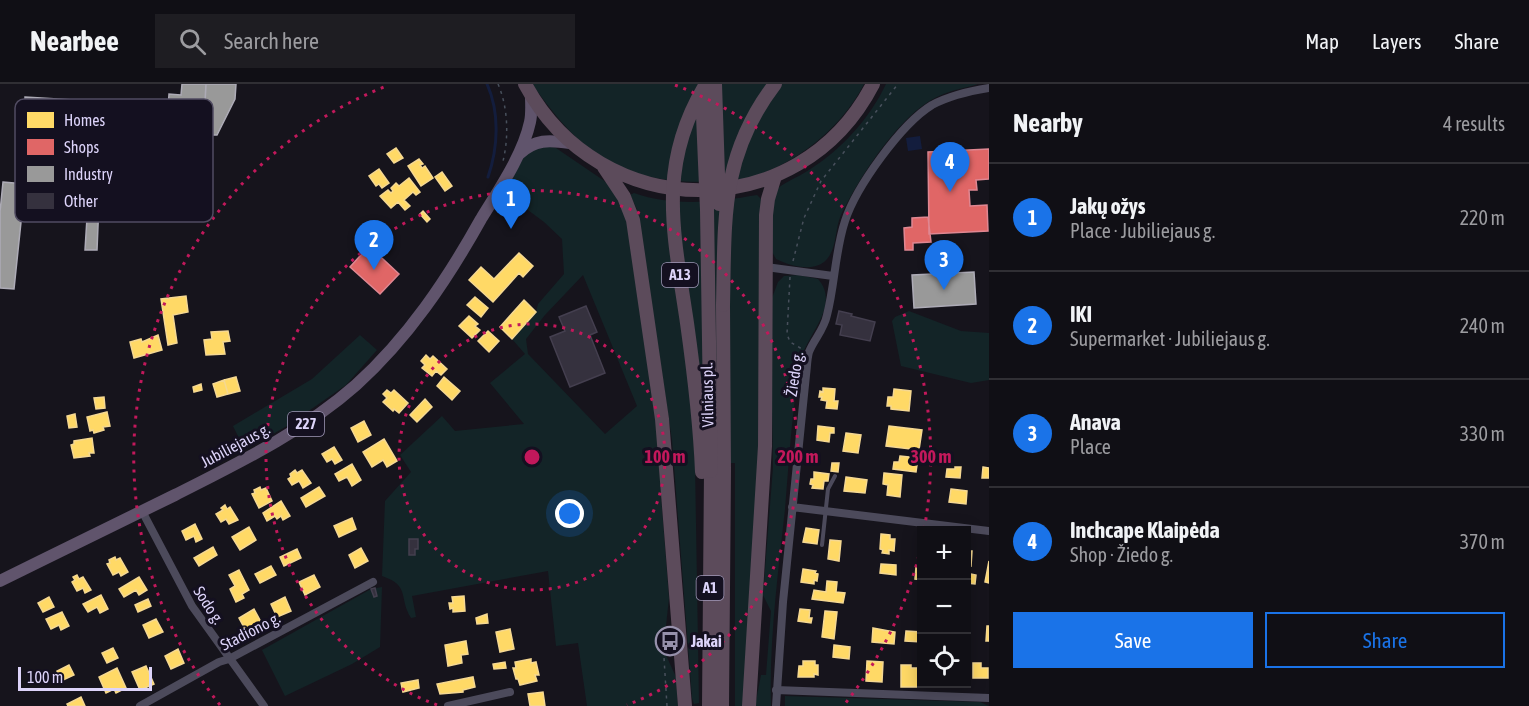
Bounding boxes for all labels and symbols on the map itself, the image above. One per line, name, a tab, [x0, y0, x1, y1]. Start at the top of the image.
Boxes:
legend	[15, 99, 213, 222]
text: Homes	[64, 111, 106, 129]
text: Shops	[64, 138, 100, 157]
pin: 4	[930, 142, 970, 192]
text: Industry	[64, 165, 113, 184]
pin: 1	[492, 180, 530, 229]
text: Other	[64, 192, 98, 210]
pin: 2	[354, 220, 394, 270]
pin: 3	[924, 240, 964, 290]
road number: A13	[662, 263, 698, 287]
street label: Žiedo g.	[782, 350, 807, 398]
street label: Vilniaus pl.	[697, 362, 718, 428]
road number: 227	[288, 412, 324, 436]
street label: Jubiliejaus g.	[197, 419, 273, 472]
text: 100 m	[645, 446, 685, 467]
text: 200 m	[778, 446, 818, 467]
text: 300 m	[911, 446, 951, 467]
centre of rings	[522, 447, 542, 467]
your location	[555, 499, 584, 528]
road number: A1	[696, 576, 724, 600]
street label: Sodo g.	[189, 583, 228, 628]
street label: Stadiono g.	[217, 608, 284, 655]
bus stop icon: Jakai	[654, 625, 686, 657]
place label: Jakai	[690, 632, 722, 650]
scale bar	[18, 664, 152, 692]

